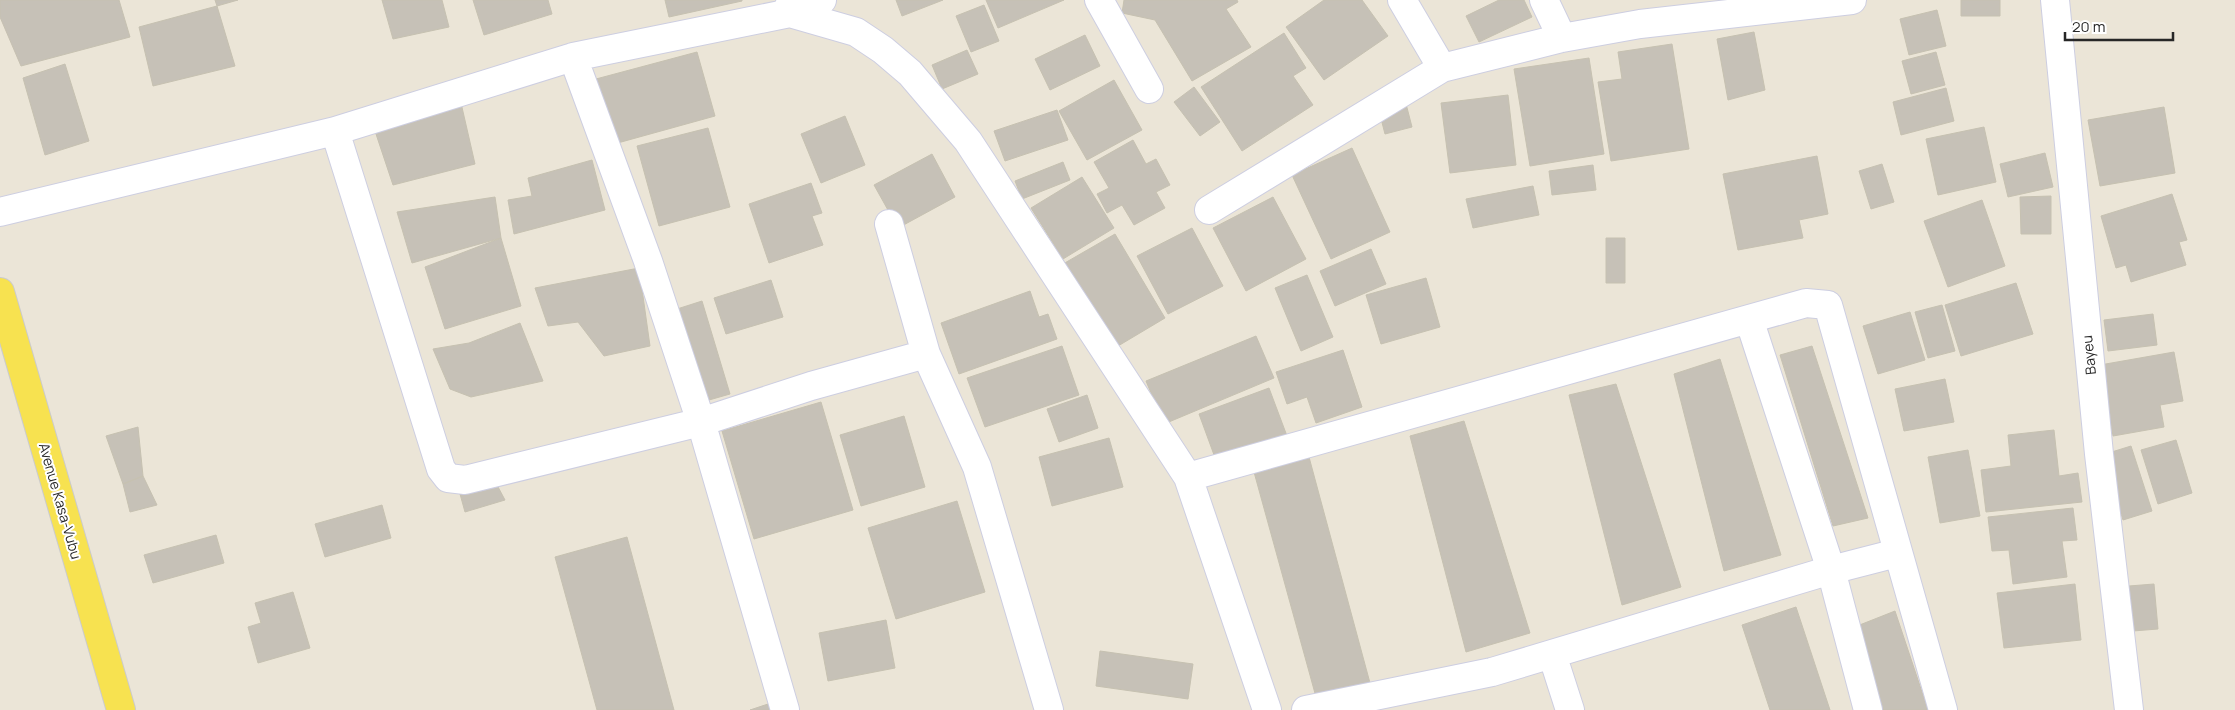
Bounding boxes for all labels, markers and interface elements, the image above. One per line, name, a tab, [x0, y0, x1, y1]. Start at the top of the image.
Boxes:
scale bar	[2065, 10, 2172, 42]
text: 20 m	[2072, 16, 2105, 37]
street label: Bayeu	[2077, 334, 2100, 376]
street label: Avenue Kasa-Vubu	[35, 441, 86, 561]

